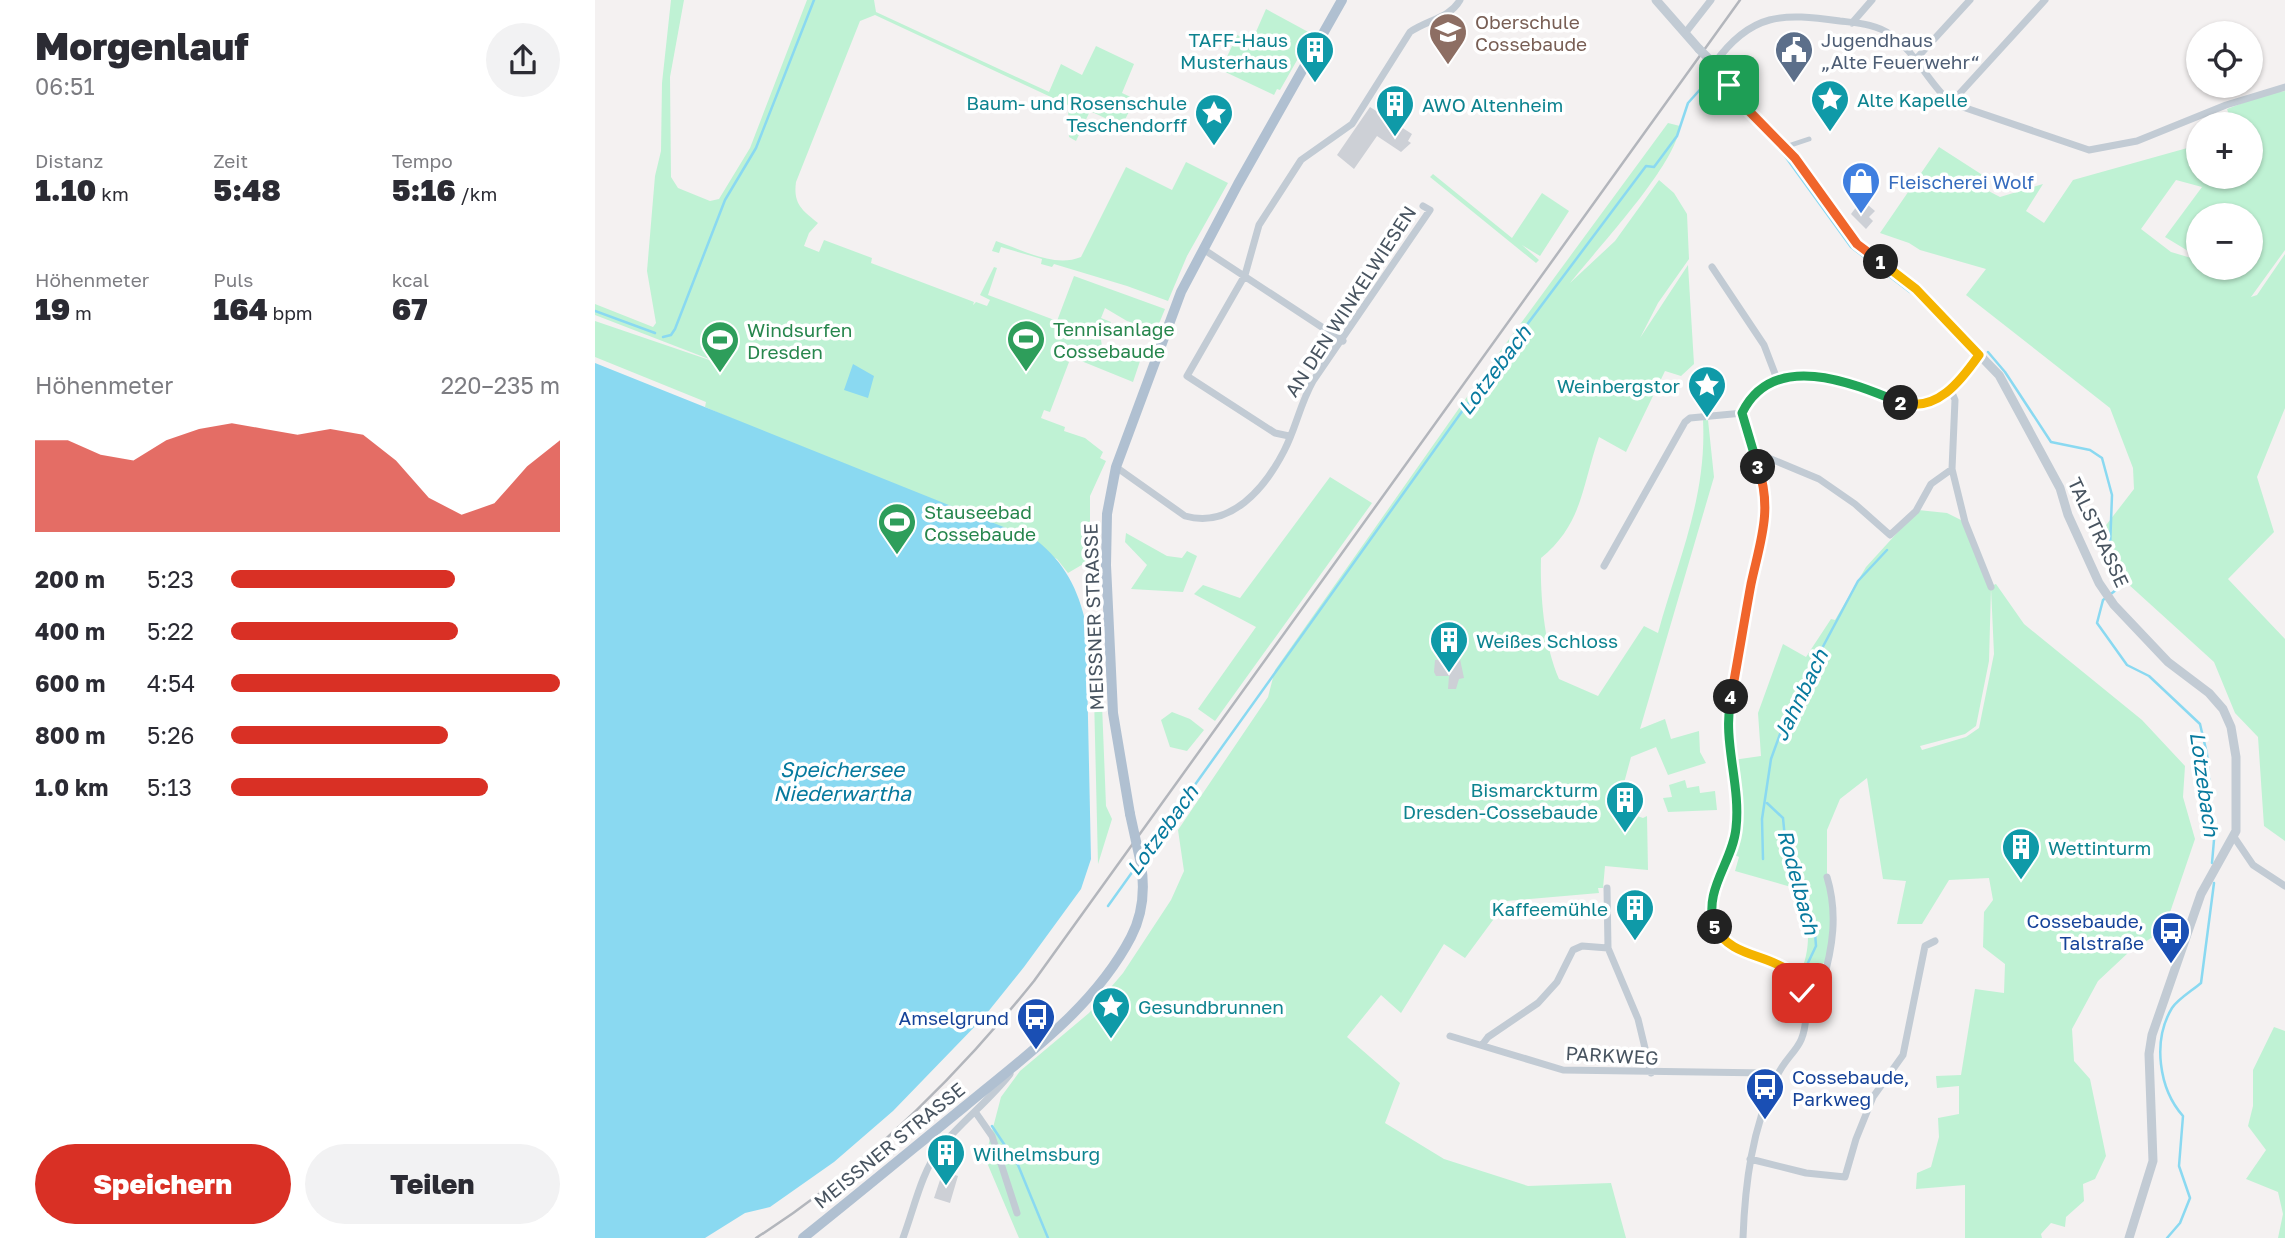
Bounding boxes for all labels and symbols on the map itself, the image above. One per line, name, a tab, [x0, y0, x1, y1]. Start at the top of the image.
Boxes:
place label: Oberschule Cossebaude	[1475, 10, 1587, 55]
school or university icon: Oberschule Cossebaude	[1427, 11, 1469, 66]
place label: TAFF-Haus Musterhaus	[1180, 28, 1288, 73]
place label: Jugendhaus „Alte Feuerwehr“	[1821, 28, 1980, 73]
building icon: TAFF-Haus Musterhaus	[1294, 29, 1336, 84]
public building icon: Jugendhaus „Alte Feuerwehr“	[1773, 29, 1815, 84]
pin	[1699, 55, 1759, 115]
place icon: Alte Kapelle	[1809, 78, 1851, 133]
building icon: AWO Altenheim	[1374, 83, 1416, 138]
place label: Alte Kapelle	[1857, 88, 1968, 111]
place label: Baum- und Rosenschule Teschendorff	[966, 91, 1187, 136]
place icon: Baum- und Rosenschule Teschendorff	[1193, 92, 1235, 147]
place label: AWO Altenheim	[1422, 93, 1563, 116]
shop icon: Fleischerei Wolf	[1840, 160, 1882, 215]
place label: Fleischerei Wolf	[1888, 170, 2034, 193]
street label: AN DEN WINKELWIESEN	[1280, 201, 1420, 401]
pin: 1	[1863, 244, 1899, 280]
place label: Tennisanlage Cossebaude	[1053, 317, 1175, 362]
place label: Windsurfen Dresden	[747, 318, 853, 363]
sports icon: Tennisanlage Cossebaude	[1005, 318, 1047, 373]
sports icon: Windsurfen Dresden	[699, 319, 741, 374]
water label: Lotzebach	[1452, 319, 1537, 420]
place icon: Weinbergstor	[1686, 364, 1728, 419]
place label: Weinbergstor	[1557, 374, 1681, 397]
pin: 2	[1883, 386, 1919, 420]
pin: 3	[1741, 449, 1775, 484]
street label: TALSTRASSE	[2064, 473, 2134, 591]
place label: Stauseebad Cossebaude	[924, 500, 1036, 545]
sports icon: Stauseebad Cossebaude	[876, 501, 918, 556]
street label: MEISSNER STRASSE	[1078, 523, 1108, 711]
building icon: Weißes Schloss	[1428, 619, 1470, 674]
place label: Weißes Schloss	[1476, 629, 1618, 652]
water label: Jahnbach	[1767, 644, 1834, 745]
pin: 4	[1713, 680, 1749, 714]
water label: Lotzebach	[2185, 730, 2225, 839]
water label: Speichersee Niederwartha	[773, 756, 912, 806]
place label: Bismarckturm Dresden-Cossebaude	[1403, 778, 1598, 823]
water label: Lotzebach	[1121, 779, 1204, 880]
building icon: Bismarckturm Dresden-Cossebaude	[1604, 779, 1646, 834]
building icon: Wettinturm	[2000, 826, 2042, 881]
water label: Rodelbach	[1773, 827, 1826, 938]
place label: Wettinturm	[2048, 836, 2151, 859]
building icon: Kaffeemühle	[1614, 887, 1656, 942]
place label: Kaffeemühle	[1492, 897, 1608, 920]
pin: 5	[1697, 909, 1733, 944]
place label: Cossebaude, Talstraße	[2027, 909, 2144, 954]
bus stop icon: Cossebaude, Talstraße	[2150, 910, 2192, 965]
pin	[1772, 963, 1832, 1023]
place icon: Gesundbrunnen	[1090, 985, 1132, 1040]
place label: Gesundbrunnen	[1138, 995, 1284, 1018]
bus stop icon: Amselgrund	[1015, 996, 1057, 1051]
place label: Amselgrund	[899, 1006, 1009, 1029]
street label: PARKWEG	[1565, 1041, 1659, 1069]
place label: Cossebaude, Parkweg	[1792, 1065, 1909, 1110]
bus stop icon: Cossebaude, Parkweg	[1744, 1066, 1786, 1121]
street label: MEISSNER STRASSE	[809, 1077, 969, 1213]
building icon: Wilhelmsburg	[925, 1132, 967, 1187]
place label: Wilhelmsburg	[973, 1142, 1100, 1165]

